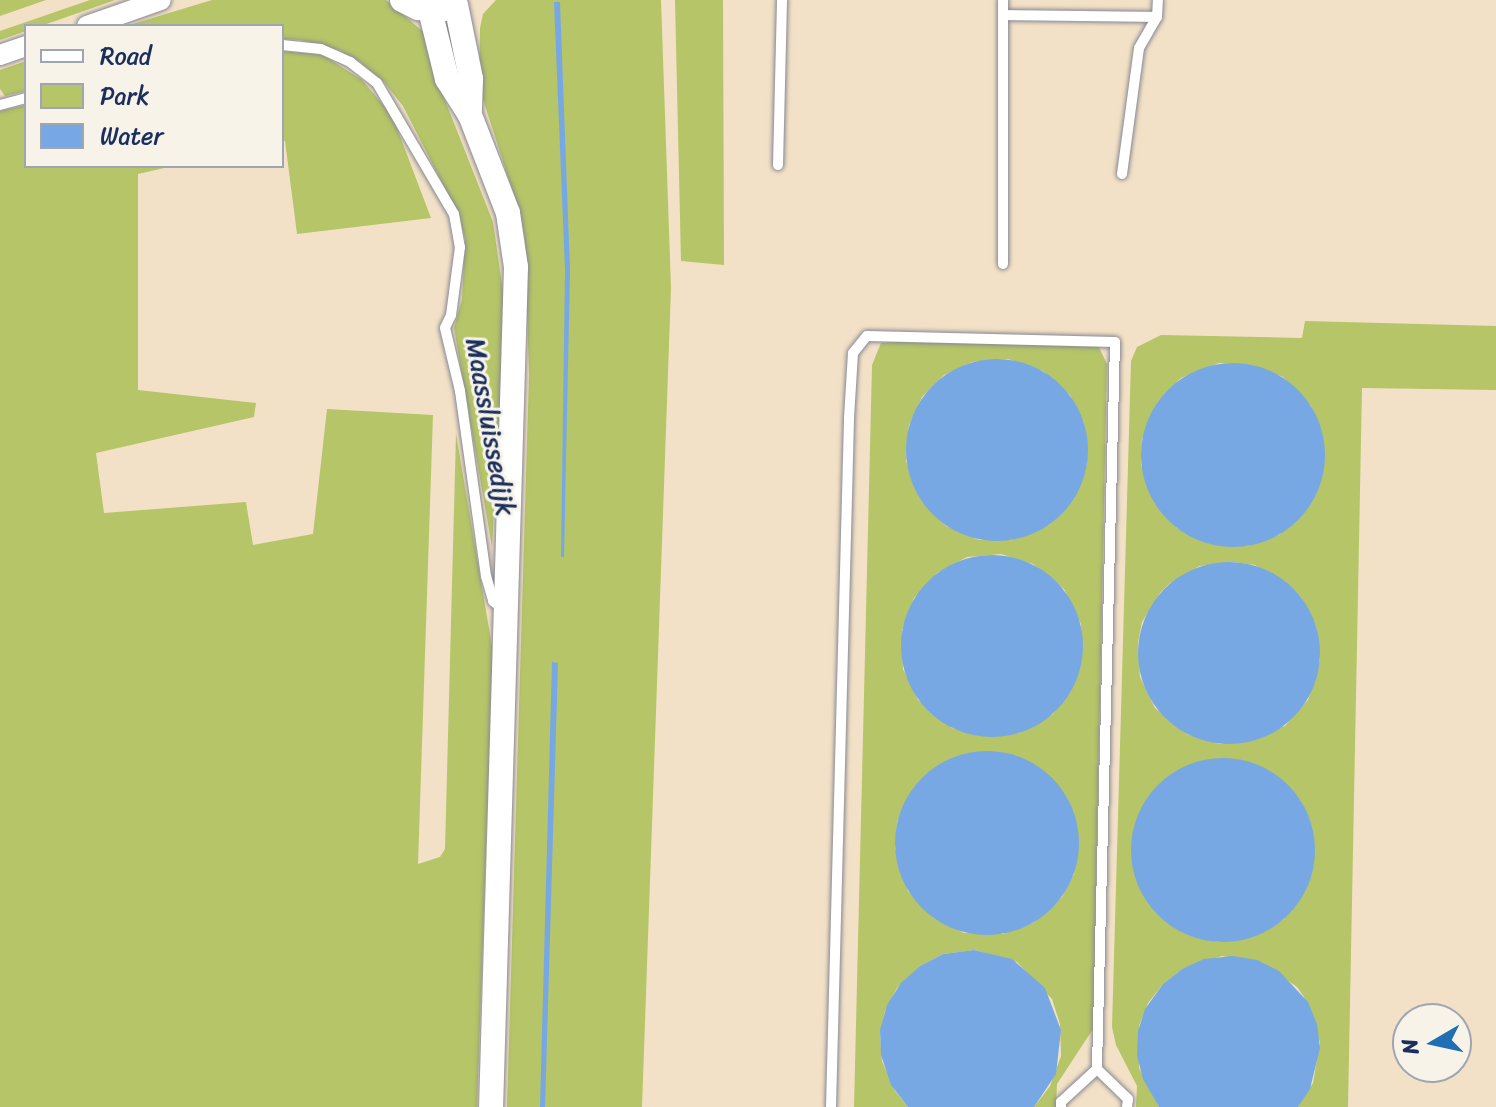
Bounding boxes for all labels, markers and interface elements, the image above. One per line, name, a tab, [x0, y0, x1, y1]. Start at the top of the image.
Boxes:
legend	[24, 24, 284, 168]
text: Road	[100, 35, 151, 77]
text: Park	[100, 75, 149, 117]
text: Water	[100, 115, 163, 157]
street label: Maassluissedijk	[459, 336, 521, 518]
north arrow	[1392, 1003, 1472, 1083]
text: N	[1389, 1036, 1430, 1057]

